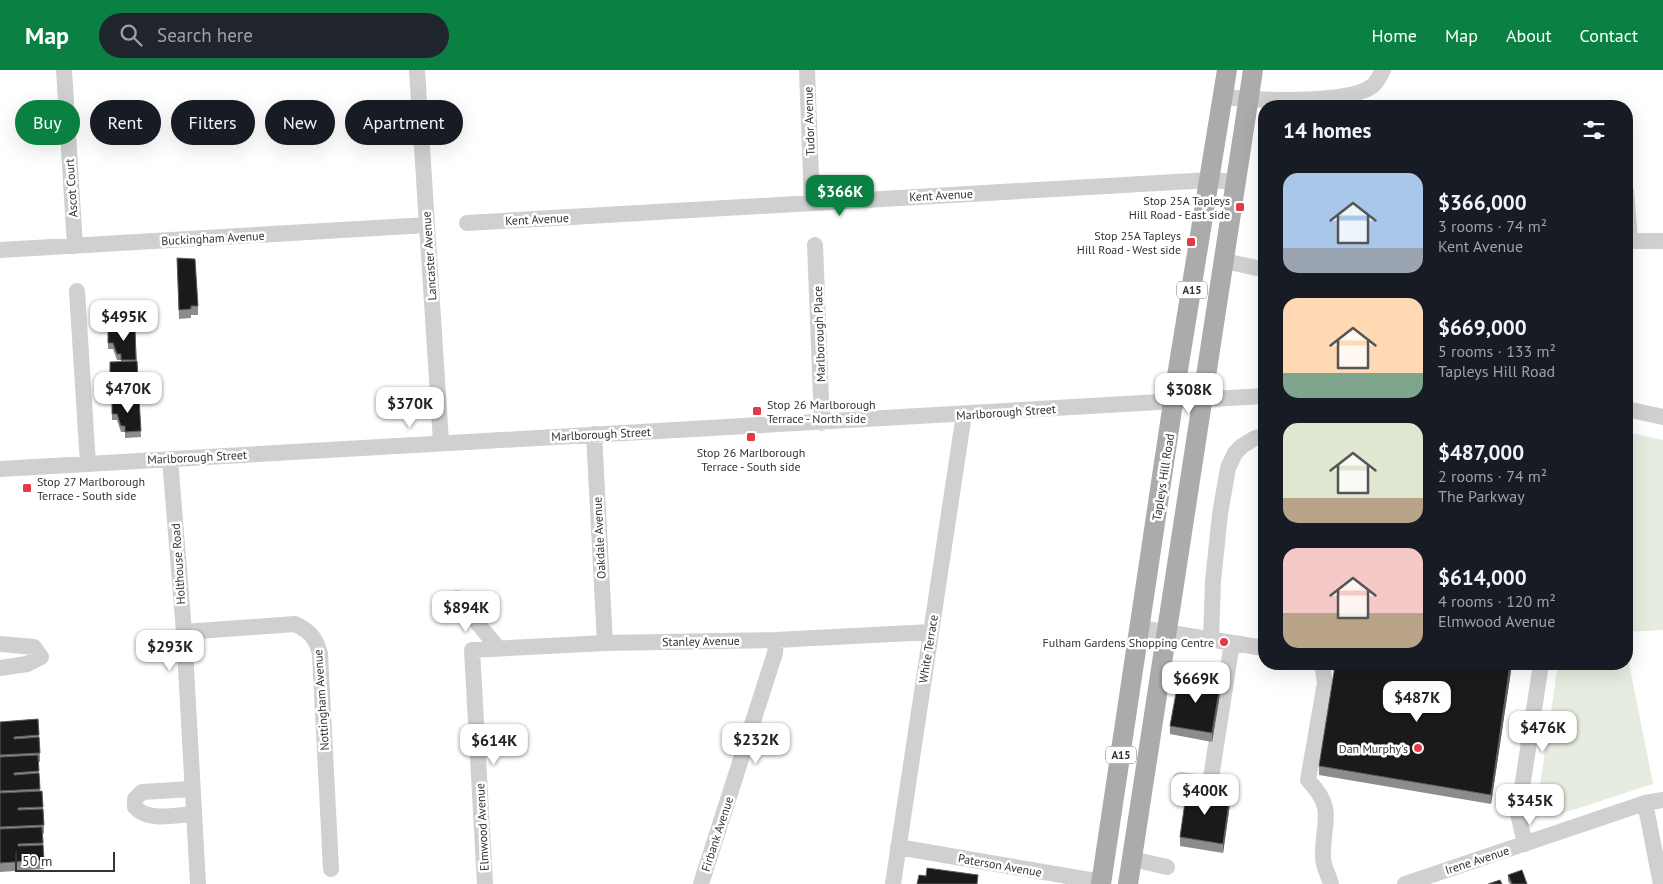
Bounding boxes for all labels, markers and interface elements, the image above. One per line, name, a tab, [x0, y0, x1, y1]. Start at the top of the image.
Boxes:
search box	[99, 13, 449, 58]
text: Map	[25, 20, 69, 51]
icon: search	[117, 21, 145, 49]
text: Search here	[157, 23, 253, 47]
text: Home	[1371, 24, 1417, 47]
text: Map	[1445, 24, 1478, 47]
text: About	[1506, 24, 1552, 47]
text: Contact	[1580, 24, 1638, 47]
street label: Tudor Avenue	[800, 86, 818, 156]
chip: Buy	[15, 100, 80, 145]
chip: Rent	[90, 100, 161, 145]
chip: Filters	[171, 100, 255, 145]
chip: New	[265, 100, 335, 145]
chip: Apartment	[345, 100, 463, 145]
icon: filters	[1580, 116, 1608, 144]
text: 14 homes	[1283, 117, 1371, 144]
street label: Ascot Court	[61, 158, 81, 218]
pin: $366K	[805, 174, 875, 217]
text: $366K	[817, 181, 863, 201]
street label: Kent Avenue	[909, 186, 973, 204]
text: $366,000	[1438, 189, 1527, 216]
place label: Stop 25A Tapleys Hill Road - East side	[1129, 193, 1230, 222]
icon: home	[1323, 193, 1383, 253]
marker: Stop 25A Tapleys Hill Road - East side	[1234, 201, 1246, 213]
street label: Kent Avenue	[505, 210, 569, 228]
street label: Lancaster Avenue	[418, 211, 440, 301]
text: 3 rooms · 74 m²	[1438, 216, 1547, 236]
street label: Buckingham Avenue	[161, 228, 265, 248]
place label: Stop 25A Tapleys Hill Road - West side	[1077, 228, 1181, 257]
marker: Stop 25A Tapleys Hill Road - West side	[1185, 236, 1197, 248]
text: Kent Avenue	[1438, 236, 1523, 256]
road number: A15	[1177, 282, 1207, 298]
street label: Marlborough Place	[810, 286, 828, 382]
pin: $495K	[89, 300, 159, 342]
text: $495K	[101, 306, 147, 326]
text: $669,000	[1438, 314, 1527, 341]
icon: home	[1323, 318, 1383, 378]
text: 5 rooms · 133 m²	[1438, 341, 1556, 361]
text: Tapleys Hill Road	[1438, 361, 1555, 381]
pin: $470K	[93, 372, 163, 414]
pin: $308K	[1154, 372, 1224, 415]
text: $470K	[105, 378, 151, 398]
text: $308K	[1166, 379, 1212, 399]
pin: $370K	[375, 386, 445, 429]
text: $370K	[387, 393, 433, 413]
place label: Stop 26 Marlborough Terrace - North side	[767, 397, 876, 426]
street label: Marlborough Street	[956, 401, 1056, 423]
marker: Stop 26 Marlborough Terrace - North side	[751, 405, 763, 417]
street label: Marlborough Street	[551, 424, 651, 444]
marker: Stop 26 Marlborough Terrace - South side	[745, 431, 757, 443]
street label: Tapleys Hill Road	[1149, 432, 1177, 522]
text: $487,000	[1438, 439, 1524, 466]
icon: home	[1323, 443, 1383, 503]
place label: Stop 26 Marlborough Terrace - South side	[697, 445, 805, 474]
street label: Marlborough Street	[147, 447, 247, 467]
text: 2 rooms · 74 m²	[1438, 466, 1547, 486]
place label: Stop 27 Marlborough Terrace - South side	[37, 474, 145, 503]
marker: Stop 27 Marlborough Terrace - South side	[21, 482, 33, 494]
text: The Parkway	[1438, 486, 1525, 506]
street label: Oakdale Avenue	[589, 497, 609, 579]
street label: Holthouse Road	[168, 523, 188, 605]
text: $614,000	[1438, 564, 1527, 591]
icon: home	[1323, 568, 1383, 628]
pin: $894K	[431, 590, 501, 633]
text: 4 rooms · 120 m²	[1438, 591, 1556, 611]
text: $894K	[443, 597, 489, 617]
text: Elmwood Avenue	[1438, 611, 1555, 631]
street label: White Terrace	[915, 614, 941, 684]
pin: $293K	[135, 630, 205, 672]
street label: Stanley Avenue	[662, 633, 740, 649]
place label: Fulham Gardens Shopping Centre	[1042, 635, 1214, 650]
text: $293K	[147, 636, 193, 656]
marker: Fulham Gardens Shopping Centre	[1218, 636, 1230, 648]
street label: Nottingham Avenue	[310, 649, 332, 751]
pin: $669K	[1161, 662, 1231, 704]
text: $669K	[1173, 668, 1219, 688]
pin: $487K	[1382, 680, 1452, 723]
text: $487K	[1394, 687, 1440, 707]
pin: $476K	[1508, 710, 1578, 753]
text: $476K	[1520, 717, 1566, 737]
pin: $232K	[721, 722, 791, 765]
pin: $614K	[459, 724, 529, 766]
text: $232K	[733, 729, 779, 749]
text: $614K	[471, 730, 517, 750]
place label: Dan Murphy's	[1339, 741, 1408, 756]
marker: Dan Murphy's	[1412, 742, 1424, 754]
road number: A15	[1106, 746, 1136, 764]
pin: $400K	[1170, 774, 1240, 816]
text: $400K	[1182, 780, 1228, 800]
street label: Elmwood Avenue	[472, 783, 492, 871]
pin: $345K	[1495, 784, 1565, 826]
text: $345K	[1507, 790, 1553, 810]
street label: Firbank Avenue	[698, 795, 736, 873]
street label: Irene Avenue	[1443, 843, 1511, 877]
scale bar	[15, 849, 115, 872]
street label: Paterson Avenue	[957, 850, 1043, 880]
text: 50 m	[22, 852, 52, 870]

